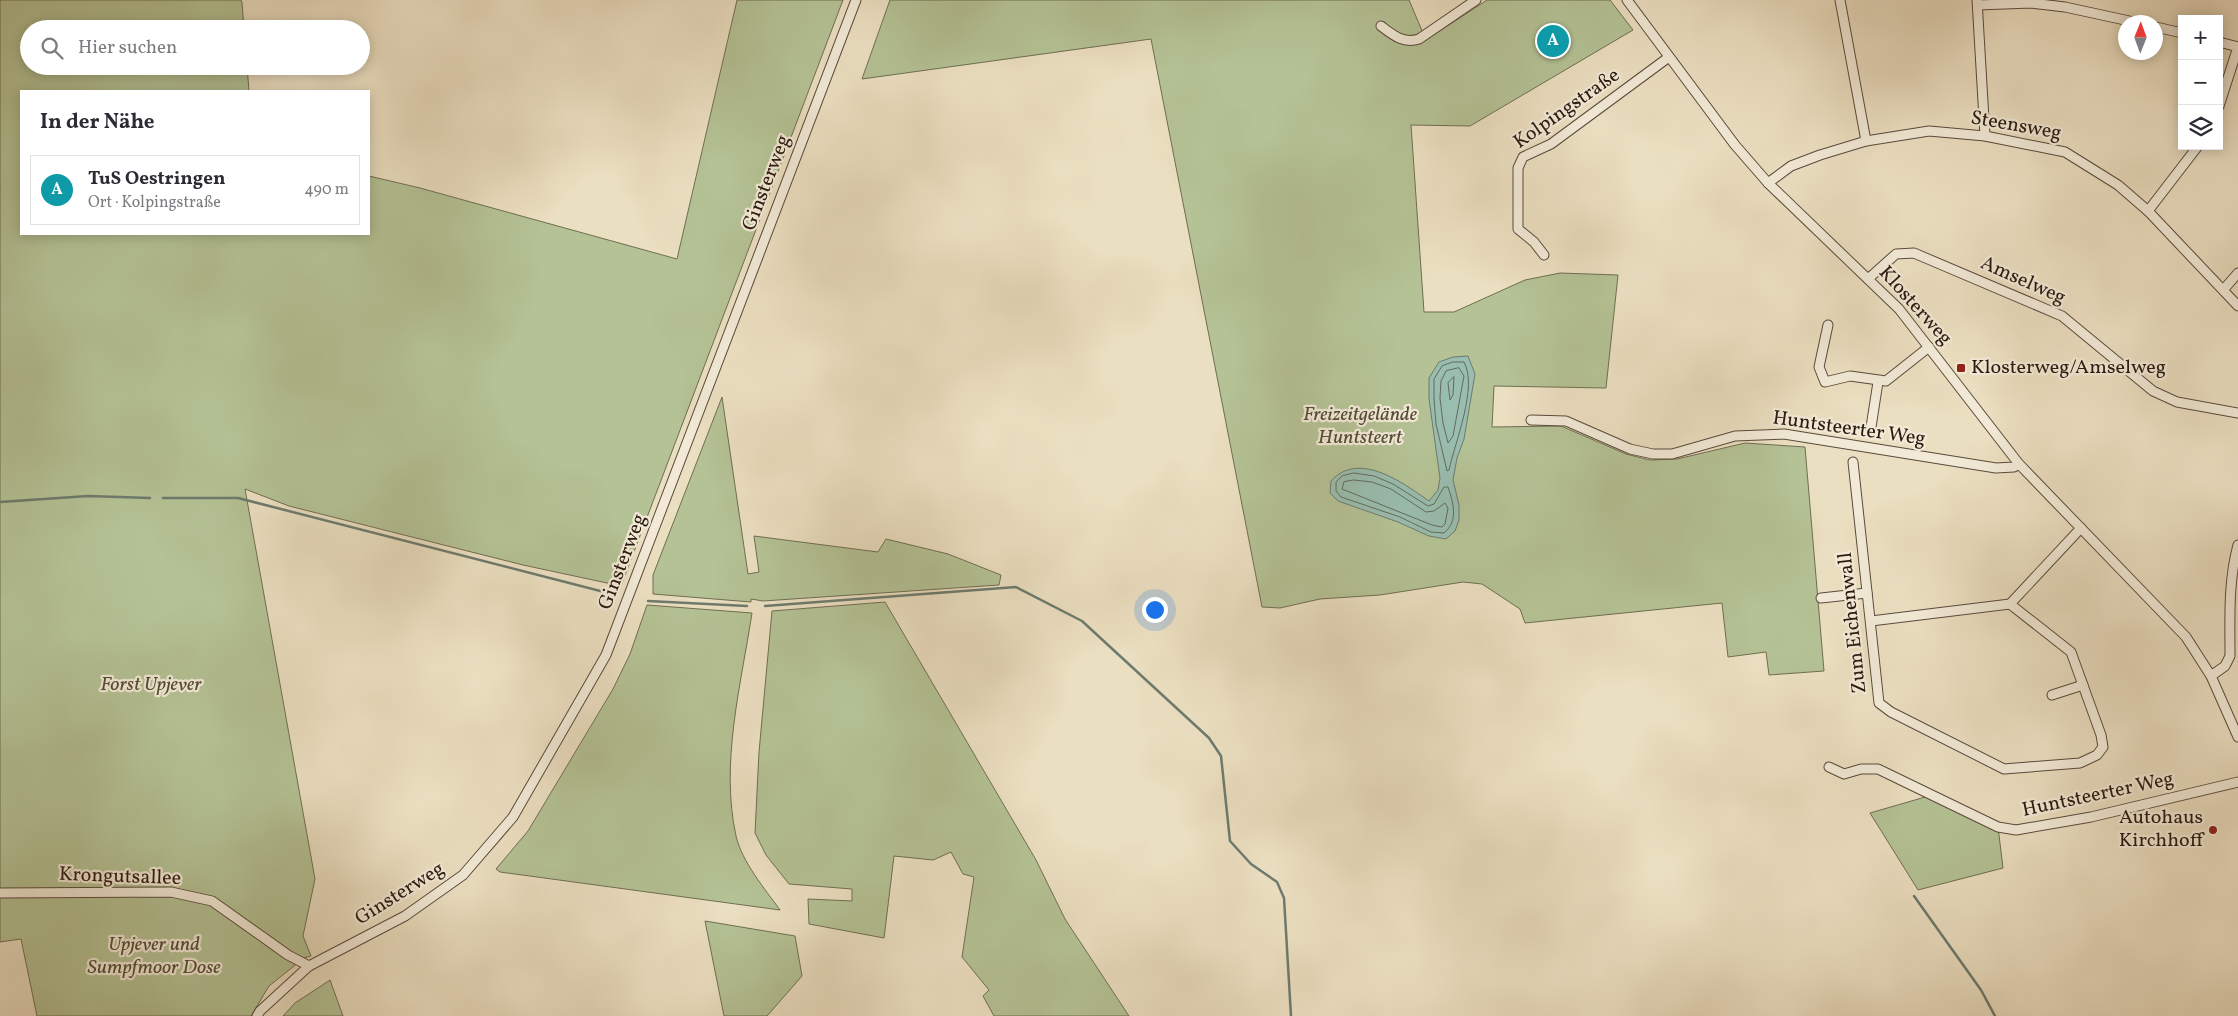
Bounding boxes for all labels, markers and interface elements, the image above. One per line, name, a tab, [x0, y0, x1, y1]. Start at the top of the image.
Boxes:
north arrow	[2118, 15, 2163, 60]
map controls	[2178, 15, 2223, 150]
button: +	[2178, 15, 2223, 60]
search box	[20, 20, 370, 75]
pin: A	[1537, 22, 1569, 60]
icon: search	[38, 34, 66, 62]
text: Hier suchen	[78, 35, 177, 61]
button: −	[2178, 60, 2223, 105]
street label: Kolpingstraße	[1508, 62, 1626, 156]
street label: Steensweg	[1968, 104, 2064, 148]
button: layers	[2178, 105, 2223, 150]
text: In der Nähe	[40, 108, 155, 137]
street label: Ginsterweg	[736, 131, 798, 235]
text: TuS Oestringen	[88, 166, 226, 192]
text: A	[51, 179, 63, 201]
text: 490 m	[304, 179, 349, 201]
text: Ort · Kolpingstraße	[88, 192, 221, 214]
street label: Amselweg	[1976, 250, 2070, 312]
street label: Klosterweg	[1872, 260, 1958, 352]
place label: Klosterweg/Amselweg	[1971, 354, 2166, 382]
marker: Klosterweg/Amselweg	[1955, 362, 1967, 374]
park label: Freizeitgelände Huntsteert	[1303, 401, 1418, 452]
street label: Huntsteerter Weg	[1771, 404, 1927, 454]
street label: Ginsterweg	[592, 510, 654, 614]
street label: Zum Eichenwall	[1832, 551, 1874, 695]
your location	[1142, 597, 1168, 623]
park label: Forst Upjever	[100, 671, 202, 699]
street label: Huntsteerter Weg	[2020, 765, 2176, 825]
place label: Autohaus Kirchhoff	[2119, 804, 2205, 855]
marker: Autohaus Kirchhoff	[2207, 824, 2219, 836]
street label: Ginsterweg	[350, 855, 450, 933]
street label: Krongutsallee	[58, 861, 182, 893]
park label: Upjever und Sumpfmoor Dose	[88, 931, 221, 982]

